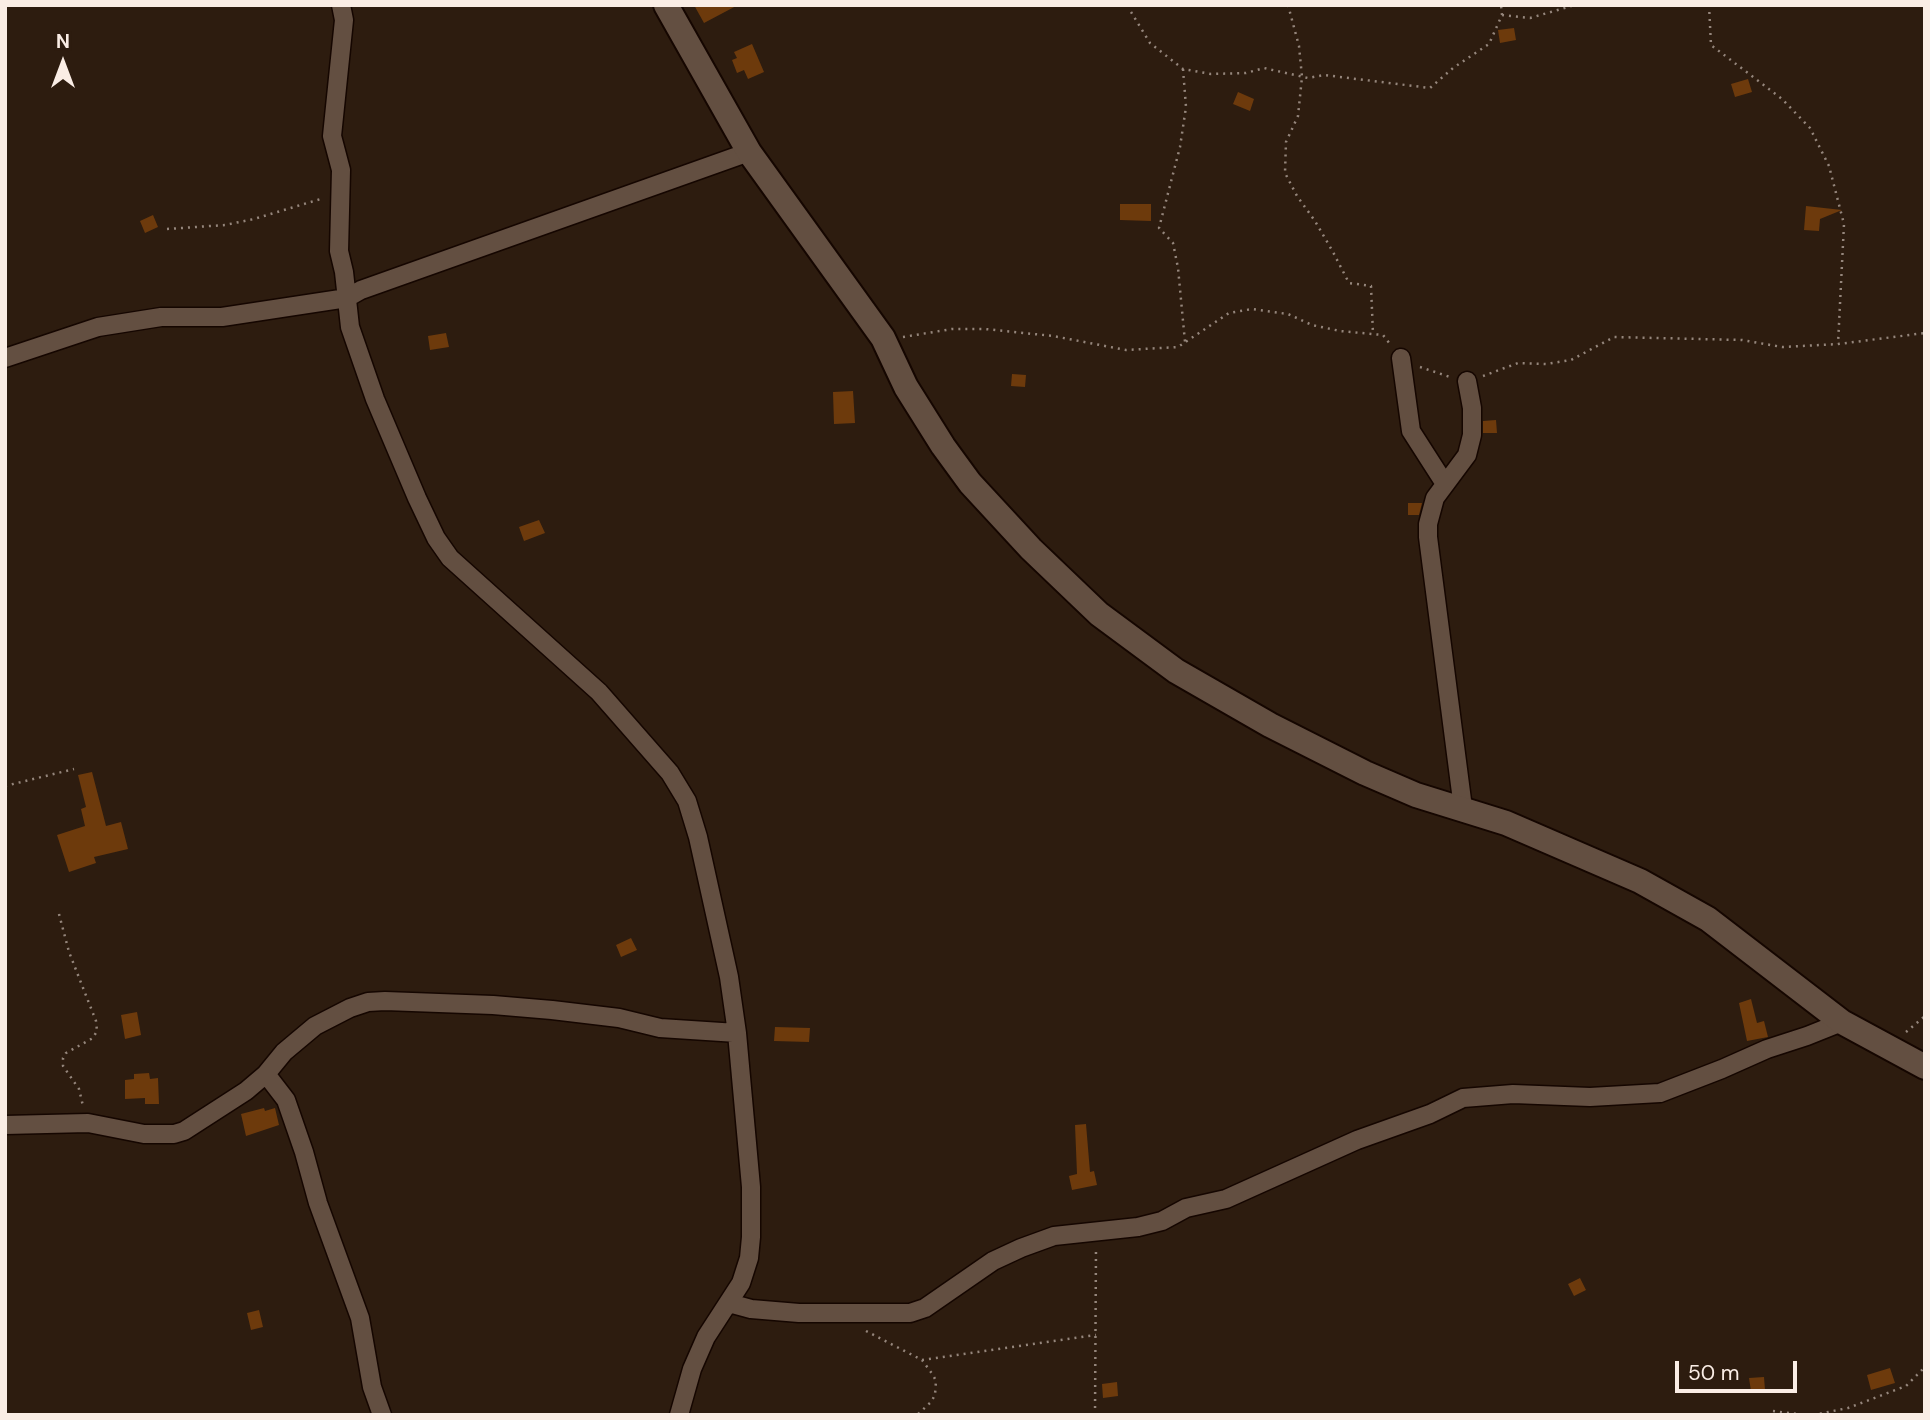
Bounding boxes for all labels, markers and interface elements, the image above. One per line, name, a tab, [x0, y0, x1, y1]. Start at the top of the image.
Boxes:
north arrow	[28, 28, 98, 98]
text: N	[56, 29, 70, 54]
scale bar	[1678, 1346, 1800, 1390]
text: 50 m	[1688, 1359, 1739, 1387]

